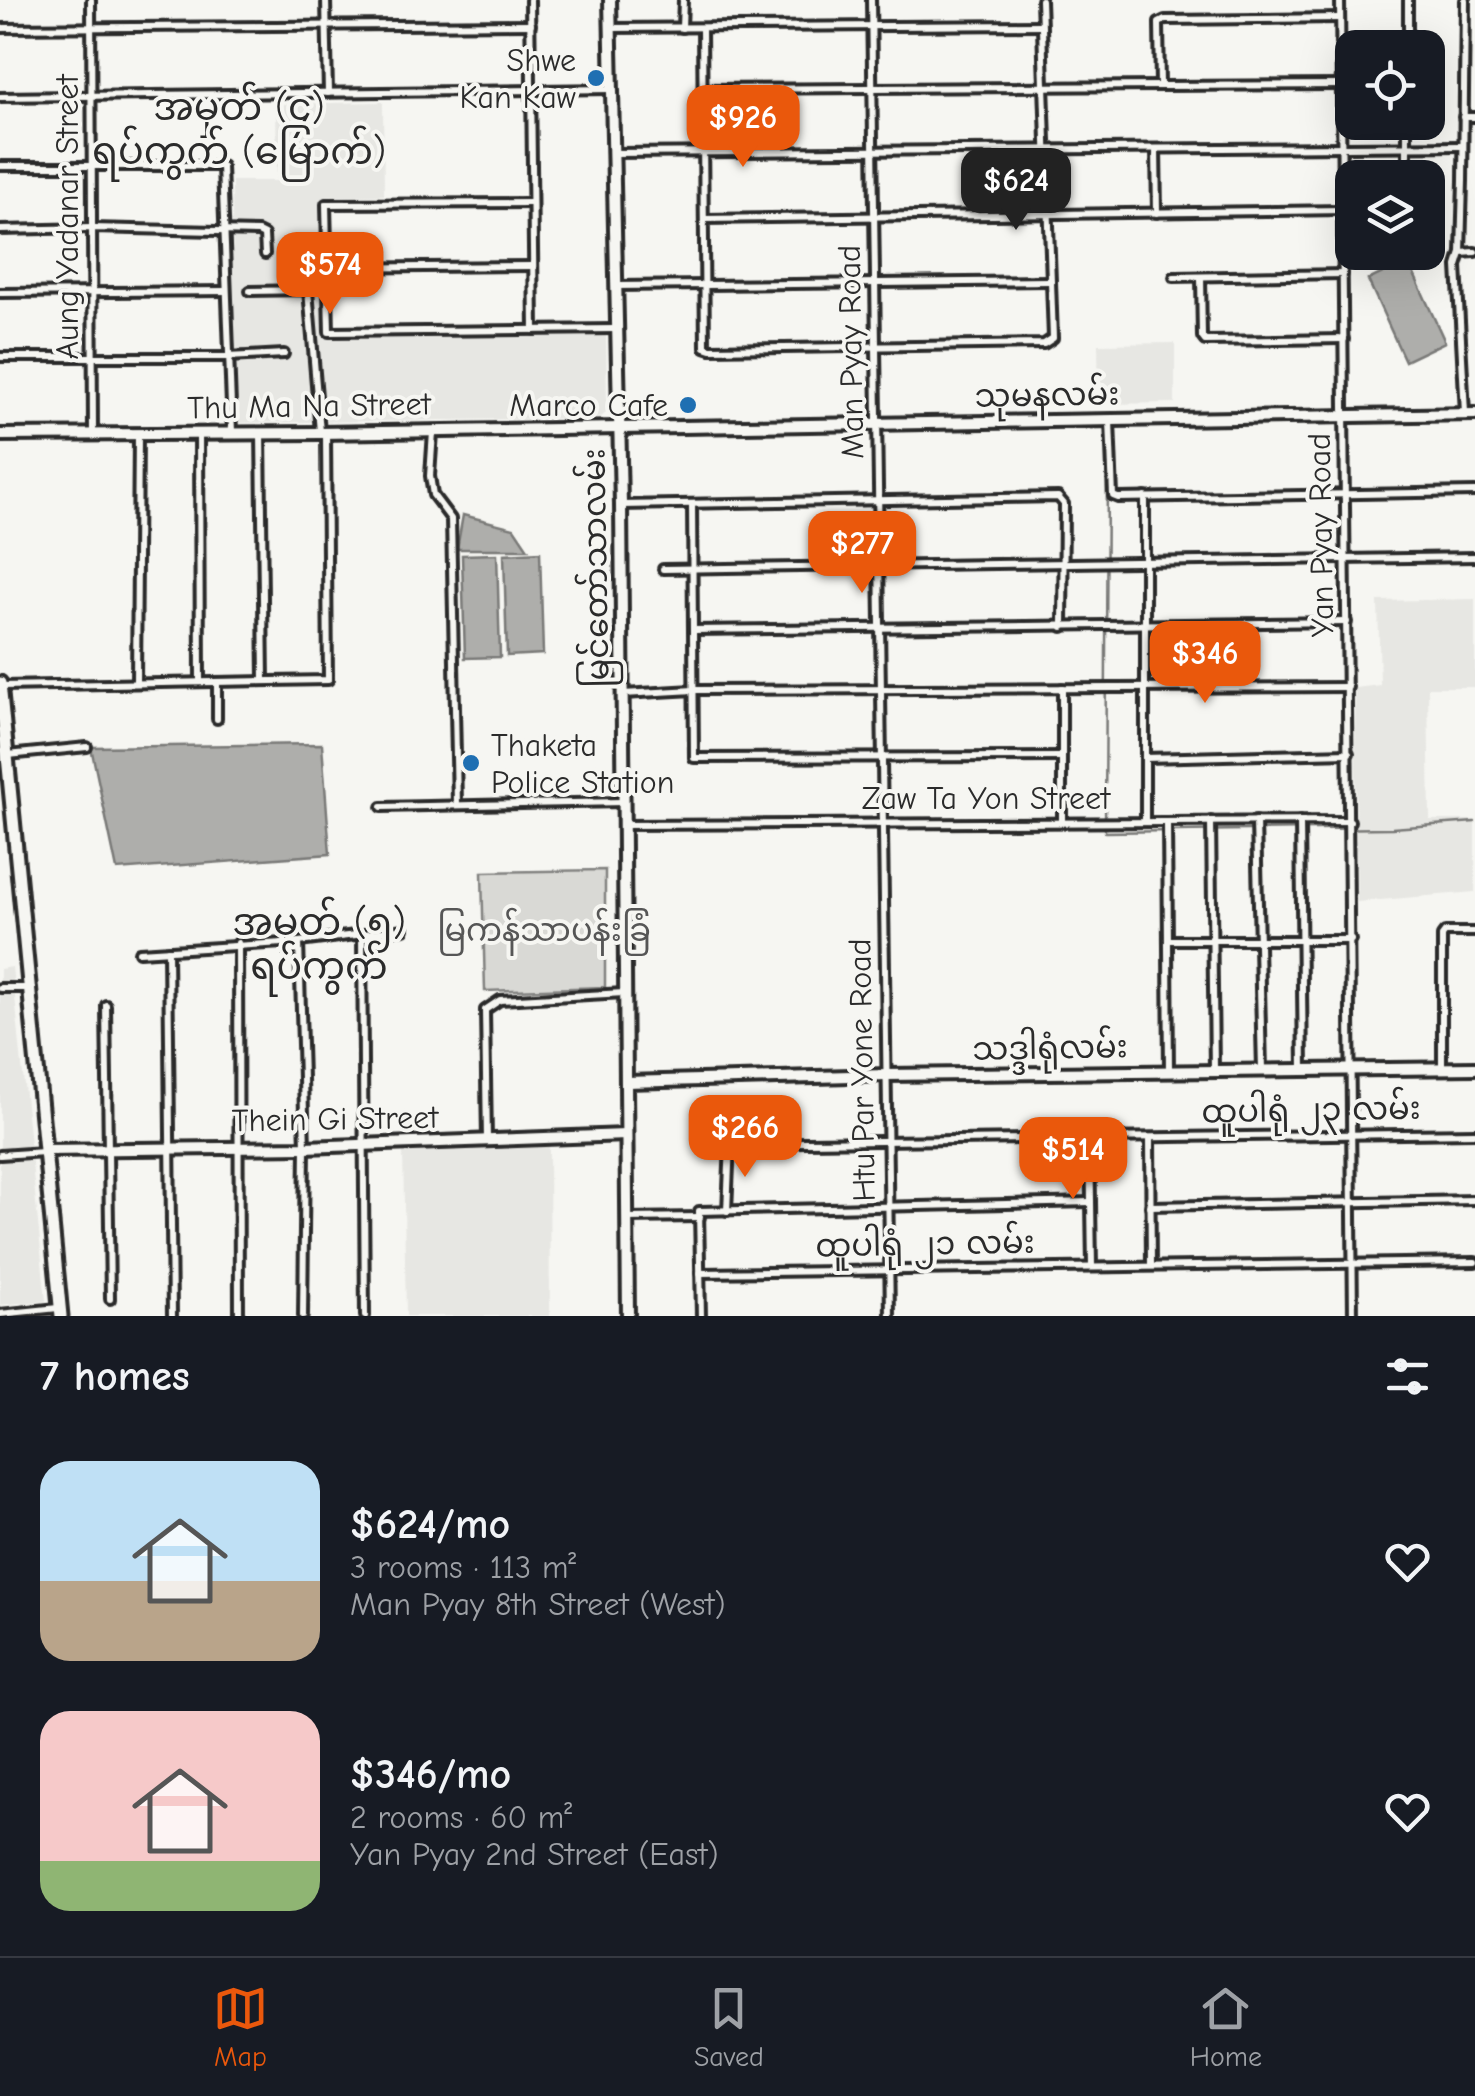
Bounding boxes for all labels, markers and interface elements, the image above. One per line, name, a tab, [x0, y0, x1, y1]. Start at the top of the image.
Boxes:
map controls	[1335, 30, 1445, 270]
button: locate	[1335, 30, 1445, 140]
place label: Shwe Kan Kaw	[460, 42, 576, 116]
marker: Shwe Kan Kaw	[585, 67, 607, 89]
street label: Aung Yadanar Street	[49, 74, 86, 360]
district label: အမှတ် (၄) ရပ်ကွက် (မြောက်)	[92, 81, 386, 182]
pin: $926	[684, 85, 802, 170]
text: $926	[709, 99, 777, 136]
pin: $624	[957, 148, 1075, 233]
button: layers	[1335, 160, 1445, 270]
text: $624	[983, 162, 1049, 199]
pin: $574	[271, 232, 389, 317]
street label: Man Pyay Road	[831, 245, 871, 459]
text: $574	[298, 246, 362, 283]
street label: သုမနလမ်း	[974, 370, 1120, 422]
street label: Thu Ma Na Street	[187, 385, 432, 427]
place label: Marco Cafe	[509, 387, 668, 424]
marker: Marco Cafe	[677, 394, 699, 416]
street label: Yan Pyay Road	[1301, 433, 1341, 637]
street label: မြင်တော်သာလမ်း	[570, 448, 624, 688]
pin: $277	[803, 511, 921, 596]
text: $277	[830, 525, 894, 562]
pin: $346	[1146, 621, 1264, 706]
text: $346	[1172, 635, 1238, 672]
place label: Thaketa Police Station	[491, 727, 674, 801]
marker: Thaketa Police Station	[460, 752, 482, 774]
street label: Zaw Ta Yon Street	[862, 780, 1111, 817]
district label: အမှတ် (၅) ရပ်ကွက်	[232, 896, 406, 997]
park label: မြကန်သာပန်းခြံ	[437, 907, 651, 956]
street label: Htu Par Yone Road	[841, 938, 883, 1202]
street label: သဒ္ဒါရုံလမ်း	[972, 1023, 1128, 1076]
street label: ထူပါရုံ ၂၃ လမ်း	[1201, 1085, 1421, 1137]
pin: $266	[686, 1095, 804, 1180]
street label: Thein Gi Street	[231, 1099, 439, 1139]
text: $266	[711, 1109, 779, 1146]
pin: $514	[1014, 1117, 1132, 1202]
text: $514	[1041, 1131, 1105, 1168]
street label: ထူပါရုံ ၂၁ လမ်း	[815, 1219, 1035, 1271]
icon: filters	[1380, 1349, 1435, 1404]
text: 7 homes	[40, 1352, 190, 1401]
text: $624/mo	[350, 1500, 510, 1549]
icon: home	[120, 1501, 240, 1621]
icon: heart	[1380, 1534, 1435, 1589]
text: 3 rooms · 113 m²	[350, 1549, 576, 1586]
text: Man Pyay 8th Street (West)	[350, 1586, 725, 1623]
text: $346/mo	[350, 1750, 511, 1799]
icon: home	[120, 1751, 240, 1871]
icon: heart	[1380, 1784, 1435, 1839]
text: 2 rooms · 60 m²	[350, 1799, 572, 1836]
text: Yan Pyay 2nd Street (East)	[350, 1836, 719, 1873]
tab: Map	[213, 1981, 268, 2073]
tab: Saved	[694, 1981, 764, 2073]
tab: Home	[1190, 1981, 1262, 2073]

